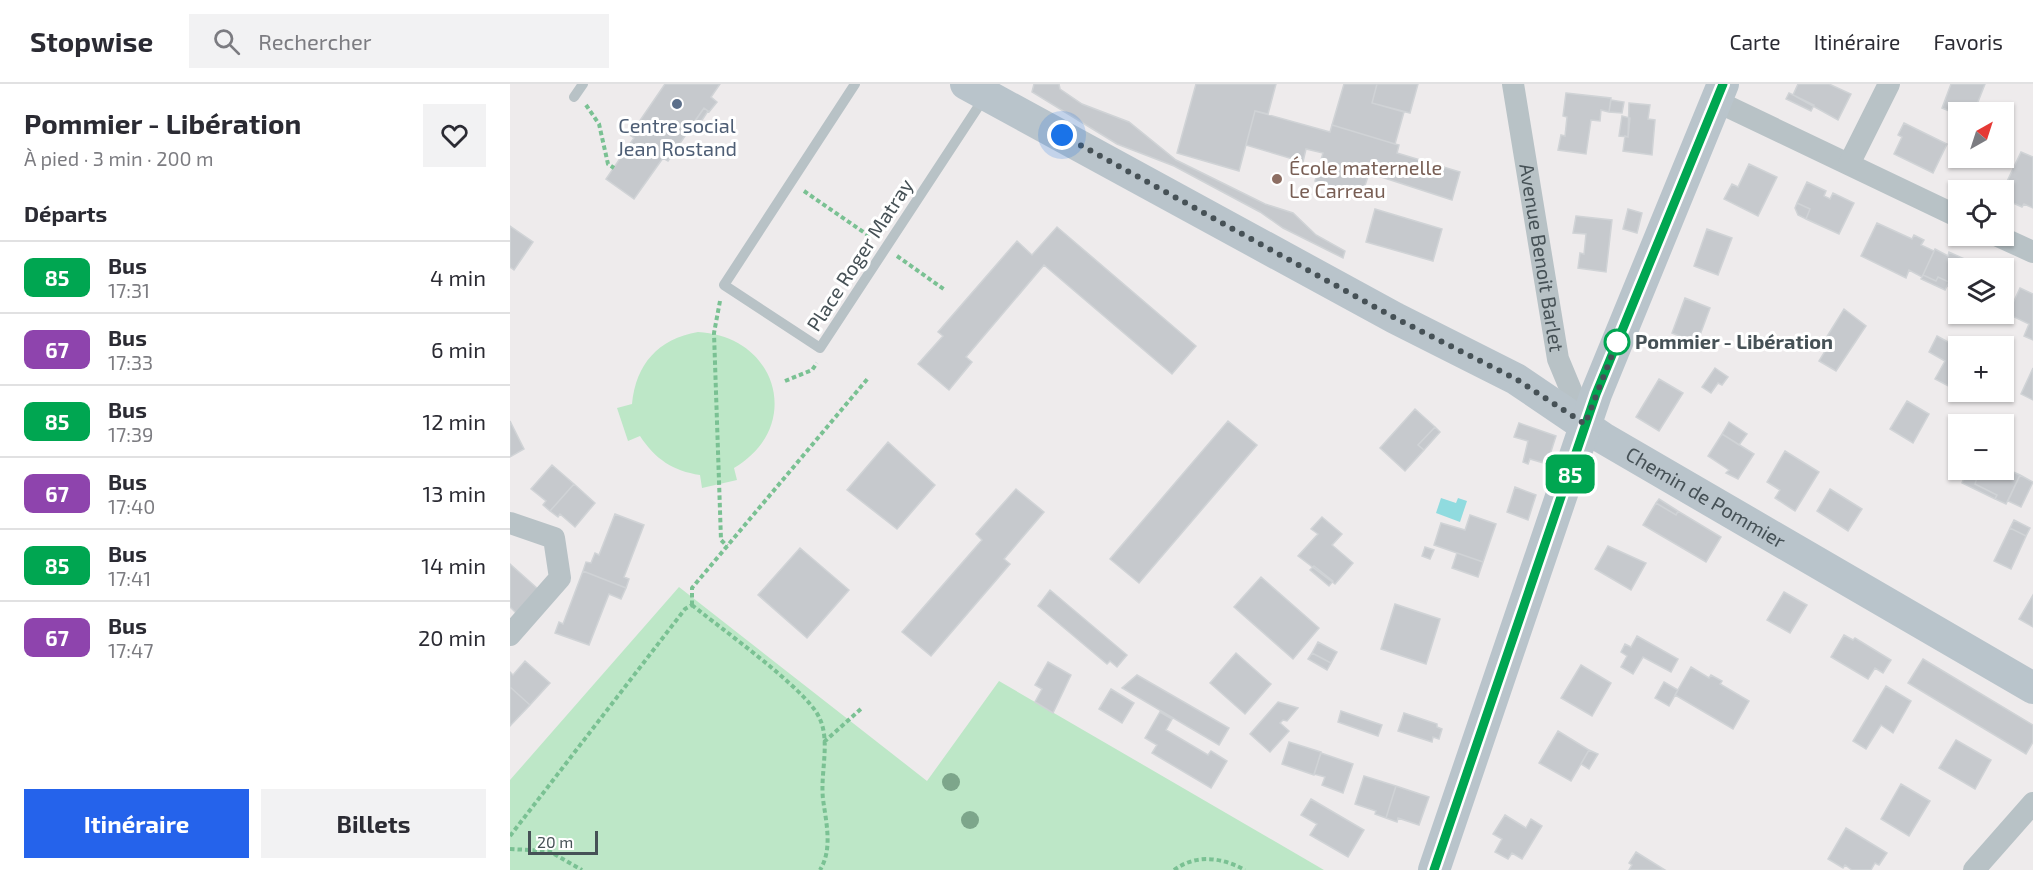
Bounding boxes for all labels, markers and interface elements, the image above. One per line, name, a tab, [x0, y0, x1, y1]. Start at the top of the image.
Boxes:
search box	[189, 14, 609, 68]
text: Stopwise	[30, 24, 153, 58]
icon: search	[210, 25, 243, 58]
text: Rechercher	[258, 28, 372, 54]
text: Carte	[1729, 29, 1781, 54]
text: Itinéraire	[1814, 29, 1900, 54]
text: Favoris	[1933, 29, 2003, 54]
marker: Centre social Jean Rostand	[670, 97, 684, 111]
north arrow	[1948, 102, 2014, 168]
map controls	[1948, 102, 2014, 480]
button: heart	[423, 104, 486, 167]
text: Pommier - Libération	[24, 106, 301, 140]
place label: Centre social Jean Rostand	[617, 113, 737, 160]
your location	[1047, 120, 1077, 150]
text: À pied · 3 min · 200 m	[24, 146, 213, 170]
place label: École maternelle Le Carreau	[1289, 155, 1442, 202]
street label: Avenue Benoit Barlet	[1515, 162, 1570, 354]
marker: École maternelle Le Carreau	[1270, 172, 1284, 186]
street label: Place Roger Matray	[801, 173, 918, 335]
button: locate	[1948, 180, 2014, 246]
text: Départs	[24, 200, 107, 226]
text: Bus	[108, 252, 147, 278]
button: layers	[1948, 258, 2014, 324]
text: 4 min	[430, 264, 486, 290]
text: 85	[45, 265, 69, 290]
text: 17:31	[108, 278, 150, 302]
text: Bus	[108, 324, 147, 350]
marker: Pommier - Libération	[1604, 329, 1630, 355]
place label: Pommier - Libération	[1635, 329, 1833, 353]
text: 6 min	[431, 336, 486, 362]
button: +	[1948, 336, 2014, 402]
text: 67	[45, 337, 69, 362]
text: 17:33	[108, 350, 153, 374]
text: Bus	[108, 396, 147, 422]
text: 12 min	[422, 408, 486, 434]
text: 85	[45, 409, 69, 434]
button: −	[1948, 414, 2014, 480]
text: 17:39	[108, 422, 153, 446]
street label: Chemin de Pommier	[1622, 441, 1790, 553]
line badge: 85	[1543, 454, 1597, 494]
text: 85	[1558, 462, 1582, 487]
text: Bus	[108, 468, 147, 494]
text: 13 min	[423, 480, 486, 506]
text: 67	[45, 481, 69, 506]
text: 17:40	[108, 494, 155, 518]
text: Bus	[108, 540, 147, 566]
text: 14 min	[421, 552, 486, 578]
text: 85	[45, 553, 69, 578]
text: 17:41	[108, 566, 151, 590]
text: Bus	[108, 612, 147, 638]
text: 20 min	[418, 624, 486, 650]
text: 67	[45, 625, 69, 650]
text: 17:47	[108, 638, 153, 662]
button: Itinéraire	[24, 789, 249, 858]
button: Billets	[261, 789, 486, 858]
scale bar	[528, 828, 598, 856]
text: 20 m	[537, 832, 573, 851]

